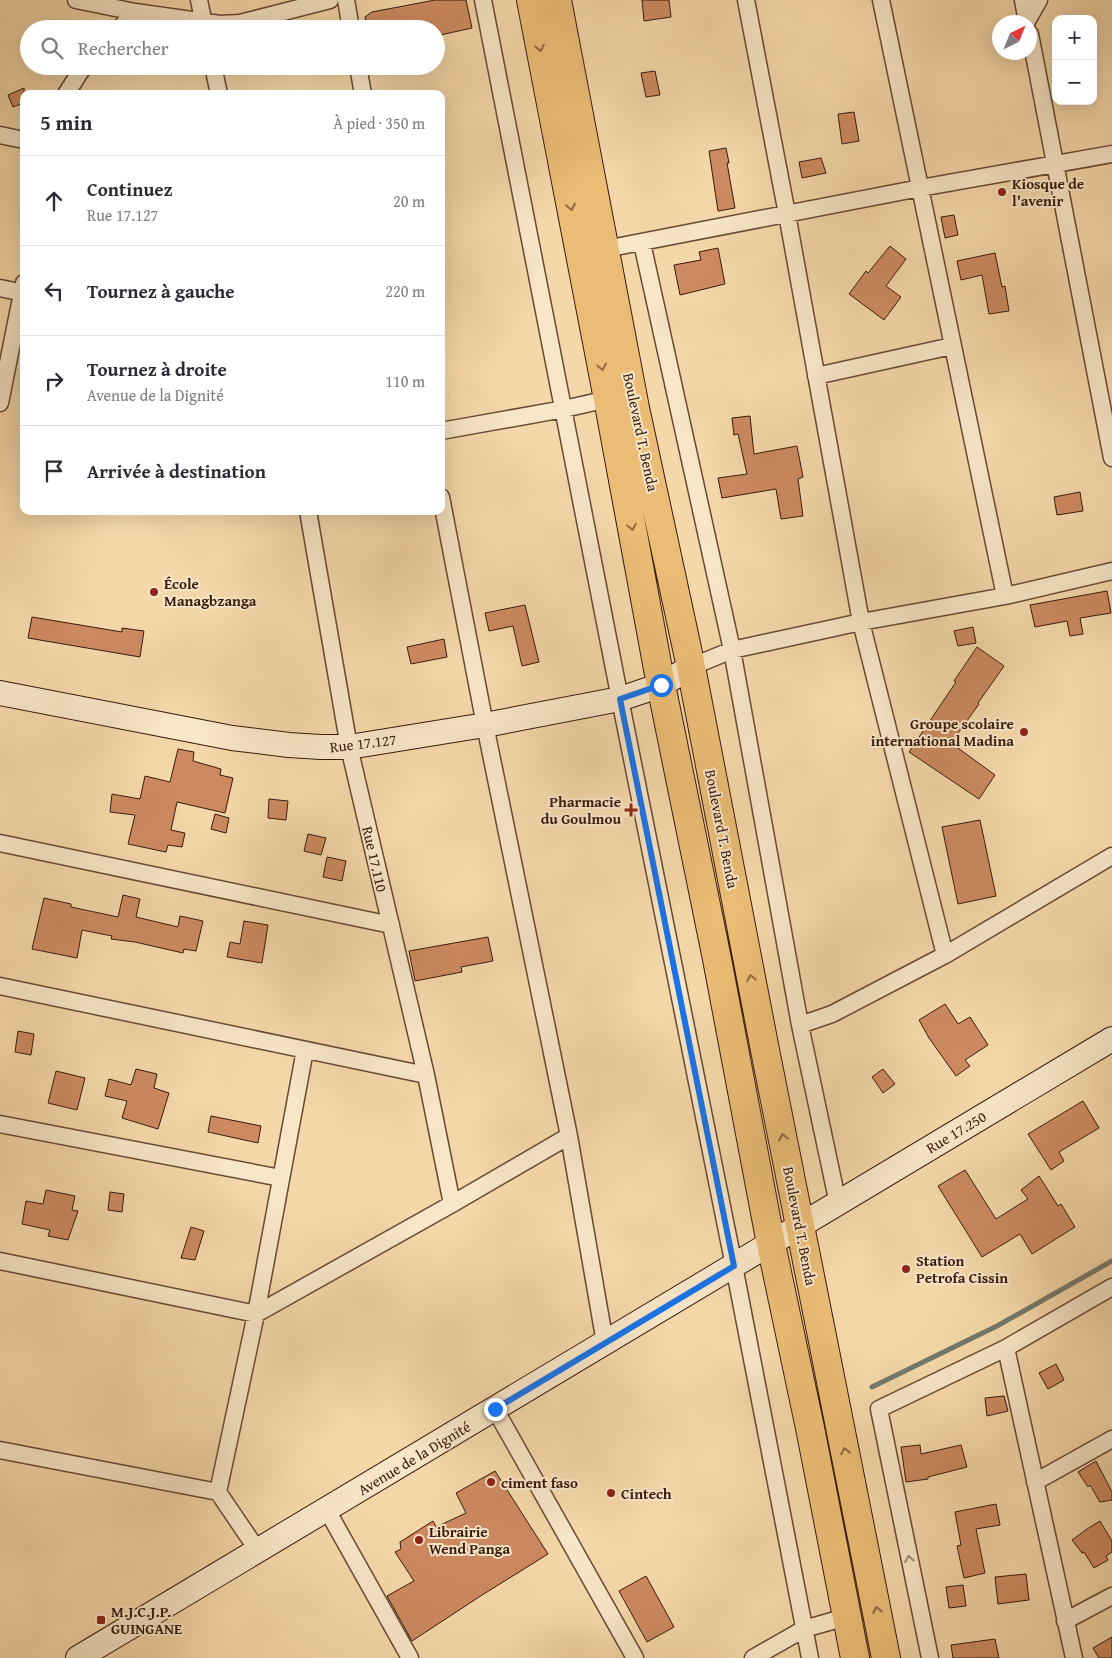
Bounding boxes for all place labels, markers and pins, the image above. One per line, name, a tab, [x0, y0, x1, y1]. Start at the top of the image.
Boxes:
place label: Kiosque de l'avenir	[1012, 173, 1084, 211]
marker: Kiosque de l'avenir	[996, 186, 1008, 198]
place label: École Managbzanga	[164, 573, 257, 611]
marker: École Managbzanga	[148, 586, 160, 598]
place label: Groupe scolaire international Madina	[871, 713, 1014, 751]
marker: Groupe scolaire international Madina	[1018, 726, 1030, 738]
place label: Pharmacie du Goulmou	[541, 791, 621, 829]
marker: Pharmacie du Goulmou	[625, 804, 637, 816]
place label: Station Petrofa Cissin	[916, 1250, 1008, 1288]
marker: Station Petrofa Cissin	[900, 1263, 912, 1275]
place label: ciment faso	[501, 1472, 578, 1493]
marker: ciment faso	[485, 1476, 497, 1488]
place label: Cintech	[621, 1483, 672, 1504]
marker: Cintech	[605, 1487, 617, 1499]
place label: Librairie Wend Panga	[429, 1521, 510, 1559]
marker: Librairie Wend Panga	[413, 1534, 425, 1546]
place label: M.J.C.J.P. GUINGANE	[111, 1601, 182, 1639]
marker: M.J.C.J.P. GUINGANE	[95, 1614, 107, 1626]

